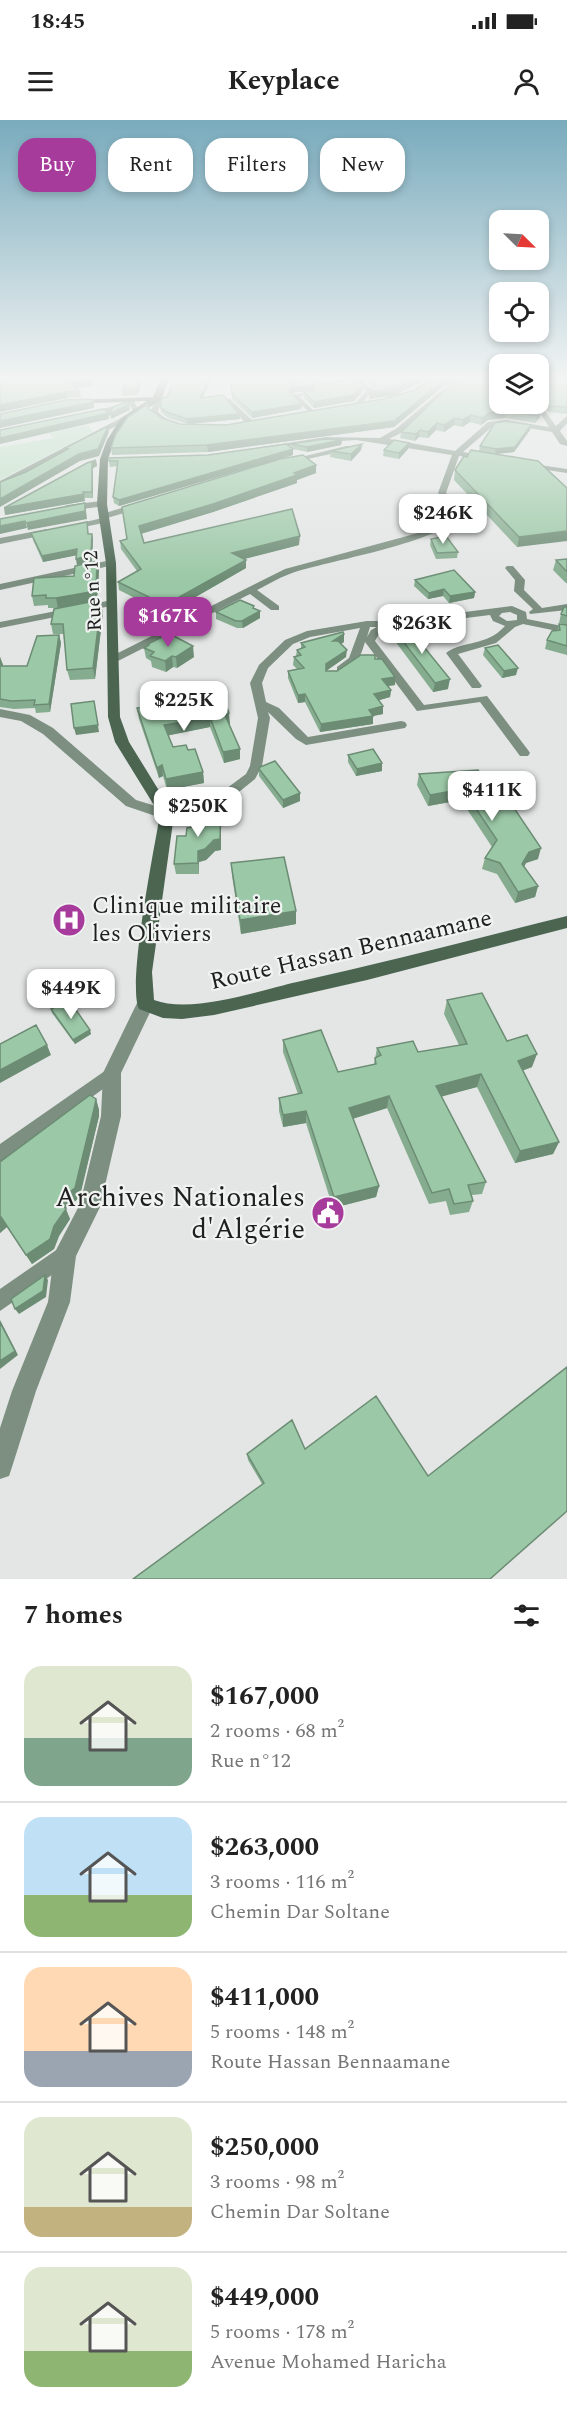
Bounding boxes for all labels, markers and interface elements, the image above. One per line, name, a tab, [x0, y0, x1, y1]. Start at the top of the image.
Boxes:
text: 18:45	[30, 5, 85, 38]
text: Keyplace	[227, 60, 340, 102]
icon: menu	[24, 65, 57, 98]
icon: person	[510, 65, 543, 98]
chip: Buy	[18, 138, 96, 192]
chip: Rent	[108, 138, 193, 192]
chip: Filters	[205, 138, 308, 192]
chip: New	[320, 138, 405, 192]
north arrow	[489, 210, 549, 270]
map controls	[489, 210, 549, 414]
button: locate	[489, 282, 549, 342]
button: layers	[489, 354, 549, 414]
pin: $246K	[401, 494, 485, 545]
text: $246K	[413, 498, 473, 528]
street label: Rue n°12	[76, 550, 110, 632]
pin: $167K	[126, 597, 210, 648]
text: $167K	[138, 601, 198, 631]
pin: $263K	[380, 604, 464, 655]
text: $263K	[392, 608, 452, 638]
pin: $225K	[142, 681, 226, 732]
text: $225K	[154, 685, 214, 715]
pin: $411K	[450, 771, 534, 822]
text: $411K	[462, 775, 522, 805]
pin: $250K	[156, 787, 240, 838]
text: $250K	[168, 791, 228, 821]
place label: Clinique militaire les Oliviers	[92, 888, 281, 952]
street label: Route Hassan Bennaamane	[206, 900, 496, 1000]
hospital icon: Clinique militaire les Oliviers	[51, 902, 87, 938]
pin: $449K	[29, 969, 113, 1020]
text: $449K	[41, 973, 101, 1003]
place label: Archives Nationales d'Algérie	[55, 1176, 305, 1251]
public building icon: Archives Nationales d'Algérie	[310, 1195, 346, 1231]
text: 7 homes	[24, 1595, 123, 1635]
icon: filters	[510, 1599, 543, 1632]
text: $167,000	[210, 1676, 319, 1716]
icon: home	[72, 1690, 144, 1762]
text: 2 rooms · 68 m²	[210, 1716, 344, 1746]
text: Rue n°12	[210, 1746, 291, 1776]
text: $263,000	[210, 1827, 319, 1867]
icon: home	[72, 1841, 144, 1913]
text: 3 rooms · 116 m²	[210, 1867, 354, 1897]
text: Chemin Dar Soltane	[210, 1897, 390, 1927]
text: $411,000	[210, 1977, 319, 2017]
icon: home	[72, 1991, 144, 2063]
text: 5 rooms · 148 m²	[210, 2017, 354, 2047]
text: Route Hassan Bennaamane	[210, 2047, 450, 2077]
text: $250,000	[210, 2127, 319, 2167]
icon: home	[72, 2141, 144, 2213]
text: 3 rooms · 98 m²	[210, 2167, 344, 2197]
text: Chemin Dar Soltane	[210, 2197, 390, 2227]
text: $449,000	[210, 2277, 319, 2317]
icon: home	[72, 2291, 144, 2363]
text: 5 rooms · 178 m²	[210, 2317, 354, 2347]
text: Avenue Mohamed Haricha	[210, 2347, 446, 2377]

